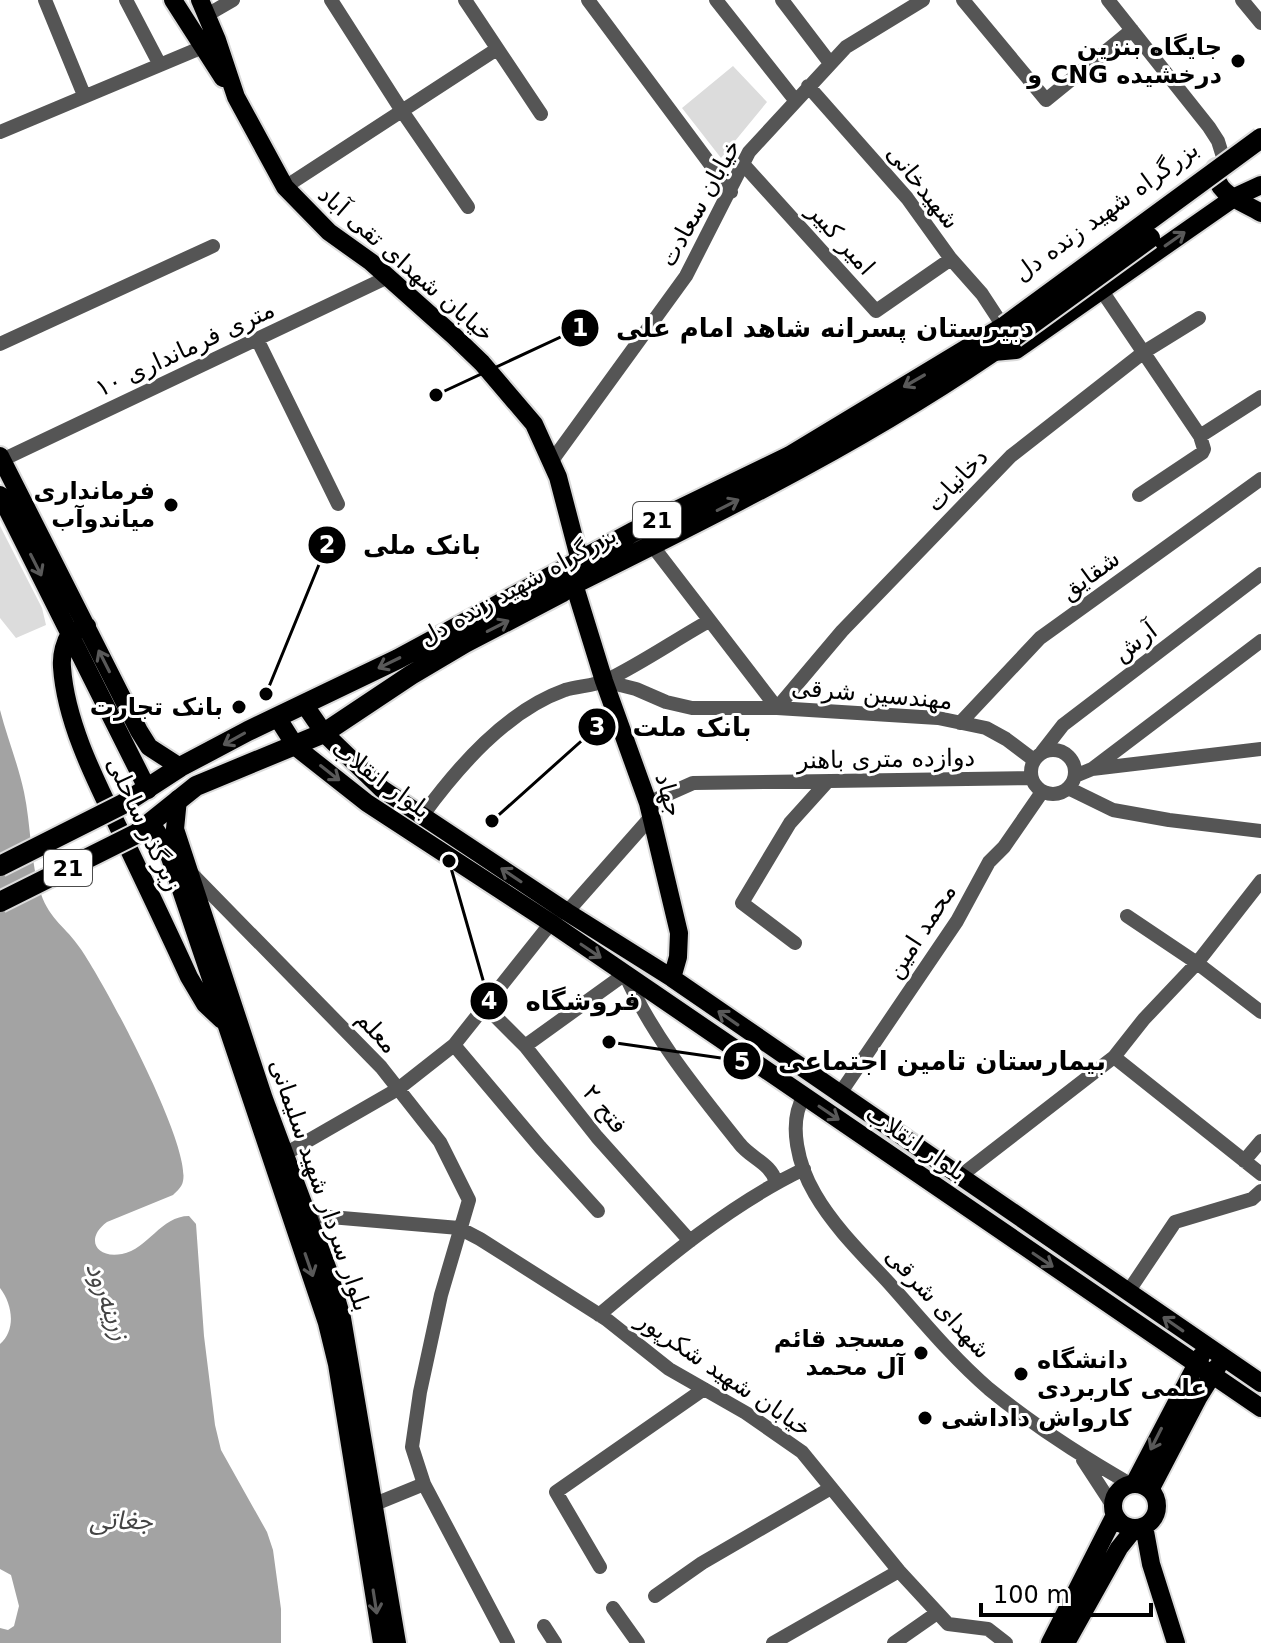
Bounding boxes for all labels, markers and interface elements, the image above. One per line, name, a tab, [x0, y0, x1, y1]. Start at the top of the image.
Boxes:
place label: جایگاه بنزین و CNG درخشیده	[1026, 33, 1222, 89]
marker: جایگاه بنزین و CNG درخشیده	[1229, 52, 1247, 70]
street label: خیابان سعادت	[654, 135, 746, 271]
street label: بزرگراه شهید زنده دل	[1008, 135, 1204, 287]
street label: شهیدخانی	[881, 139, 965, 235]
street label: خیابان شهدای تقی آباد	[313, 179, 500, 348]
street label: امیر کبیر	[801, 197, 880, 281]
one-way arrow	[1164, 231, 1186, 247]
street label: ۱۰ متری فرمانداری	[91, 295, 279, 403]
callout: دبیرستان پسرانه شاهد امام علی	[560, 303, 1050, 353]
text: دبیرستان پسرانه شاهد امام علی	[616, 313, 1034, 344]
text: 1	[572, 314, 588, 342]
one-way arrow	[903, 373, 926, 389]
street label: دخانیات	[920, 443, 994, 517]
place label: فرمانداری میاندوآب	[34, 477, 155, 533]
marker: فرمانداری میاندوآب	[162, 496, 180, 514]
one-way arrow	[715, 497, 739, 513]
road number: 21	[633, 502, 681, 538]
callout: بانک ملی	[307, 520, 497, 570]
street label: بزرگراه شهید زنده دل	[415, 520, 621, 652]
text: بانک ملی	[363, 530, 481, 560]
text: 2	[319, 531, 335, 559]
street label: شقایق	[1055, 544, 1125, 606]
one-way arrow	[28, 552, 44, 576]
street label: آرش	[1107, 615, 1163, 667]
one-way arrow	[485, 618, 509, 634]
one-way arrow	[96, 650, 111, 673]
one-way arrow	[378, 656, 402, 671]
street label: مهندسین شرقی	[790, 673, 954, 715]
place label: بانک تجارت	[90, 693, 223, 721]
marker: بانک تجارت	[230, 698, 248, 716]
callout: بانک ملت	[577, 702, 768, 752]
text: بانک ملت	[632, 712, 752, 742]
text: 3	[589, 713, 605, 741]
one-way arrow	[223, 731, 247, 747]
street label: بلوار انقلاب	[326, 734, 436, 824]
street label: دوازده متری باهنر	[796, 743, 975, 775]
street label: زیرگذر ساحلی	[101, 752, 187, 896]
one-way arrow	[319, 765, 340, 782]
street label: جهاد	[649, 770, 689, 820]
road number: 21	[44, 850, 92, 886]
one-way arrow	[500, 867, 523, 883]
street label: محمد امین	[880, 878, 962, 984]
one-way arrow	[580, 943, 602, 959]
callout: فروشگاه	[469, 976, 656, 1026]
text: فروشگاه	[525, 986, 641, 1017]
text: 4	[481, 987, 497, 1015]
street label: معلم	[350, 1005, 404, 1059]
one-way arrow	[718, 1010, 740, 1026]
callout: بیمارستان تامین اجتماعی	[722, 1036, 1122, 1086]
text: بیمارستان تامین اجتماعی	[778, 1046, 1106, 1077]
text: 5	[734, 1048, 750, 1076]
street label: بلوار سردار شهید سلیمانی	[264, 1055, 376, 1315]
street label: فتح ۲	[577, 1079, 633, 1139]
street label: بلوار انقلاب	[860, 1099, 972, 1187]
one-way arrow	[817, 1105, 840, 1121]
street label: شهدای شرقی	[879, 1242, 997, 1364]
one-way arrow	[303, 1252, 318, 1277]
one-way arrow	[1032, 1252, 1054, 1268]
water label: زرینه‌رود	[80, 1258, 136, 1345]
street label: خیابان شهید شکرپور	[631, 1305, 817, 1443]
one-way arrow	[1163, 1315, 1184, 1332]
place label: مسجد قائم آل محمد	[774, 1325, 906, 1381]
marker: مسجد قائم آل محمد	[912, 1344, 930, 1362]
place label: دانشگاه علمی کاربردی	[1037, 1346, 1207, 1402]
marker: دانشگاه علمی کاربردی	[1012, 1365, 1030, 1383]
place label: کارواش داداشی	[941, 1404, 1131, 1432]
marker: کارواش داداشی	[916, 1409, 934, 1427]
one-way arrow	[1148, 1427, 1164, 1451]
water label: جغاتی	[89, 1505, 153, 1536]
scale bar	[981, 1567, 1151, 1617]
text: 100 m	[993, 1581, 1070, 1609]
one-way arrow	[369, 1589, 384, 1614]

